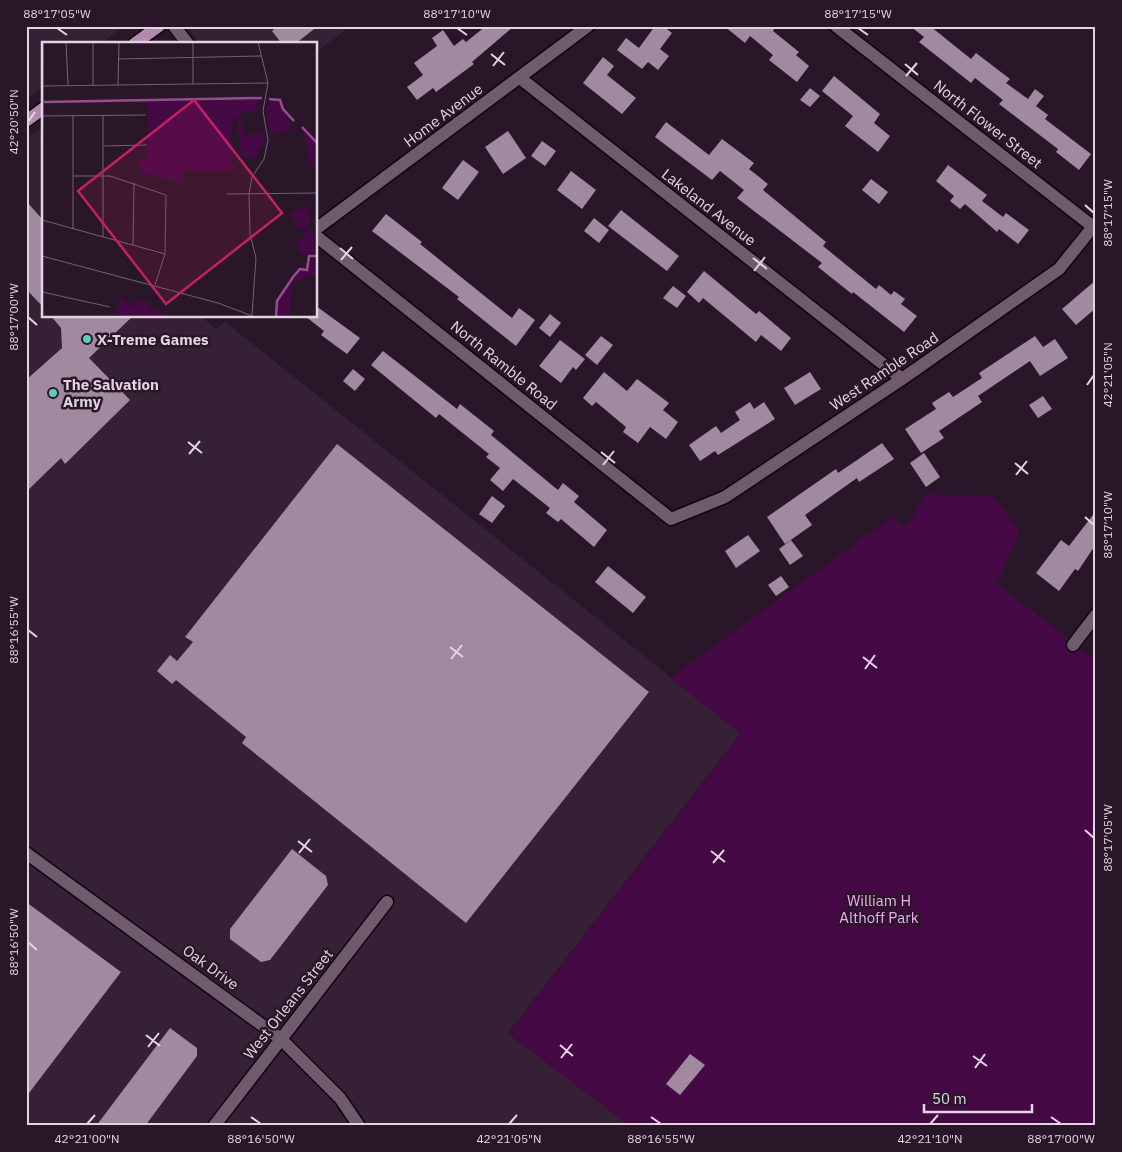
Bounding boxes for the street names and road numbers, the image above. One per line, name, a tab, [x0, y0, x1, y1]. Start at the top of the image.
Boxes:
street label: North Flower Street	[930, 76, 1046, 172]
street label: Home Avenue	[400, 79, 486, 151]
street label: Lakeland Avenue	[658, 164, 760, 250]
street label: North Ramble Road	[447, 316, 561, 414]
street label: West Ramble Road	[826, 328, 942, 414]
street label: Oak Drive	[179, 940, 243, 994]
street label: West Orleans Street	[239, 945, 337, 1063]

